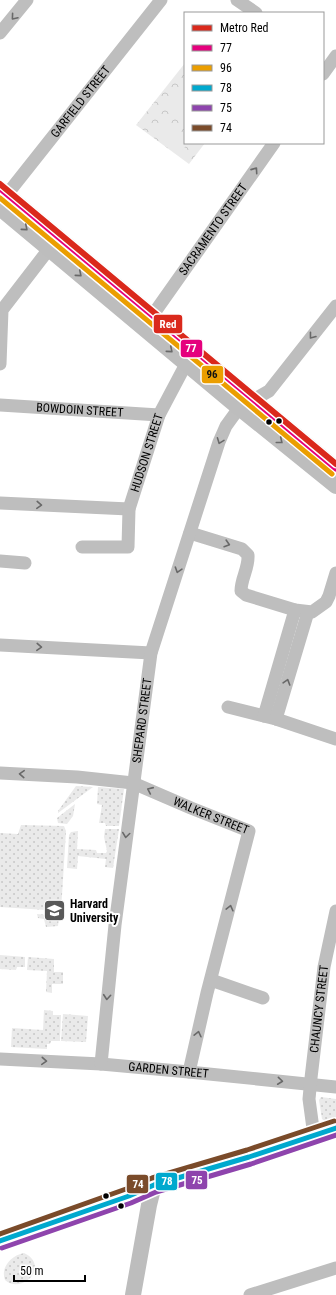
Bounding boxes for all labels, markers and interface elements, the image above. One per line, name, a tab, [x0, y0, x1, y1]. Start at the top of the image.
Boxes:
one-way arrow	[11, 12, 18, 19]
legend	[184, 12, 324, 144]
text: Metro Red	[220, 21, 269, 35]
text: 77	[220, 41, 232, 55]
text: 96	[220, 61, 232, 75]
street label: GARFIELD STREET	[48, 63, 113, 140]
text: 78	[220, 81, 232, 95]
text: 75	[220, 101, 232, 115]
text: 74	[220, 121, 232, 135]
one-way arrow	[250, 167, 257, 174]
street label: SACRAMENTO STREET	[176, 181, 250, 278]
one-way arrow	[20, 224, 27, 231]
one-way arrow	[74, 270, 82, 277]
line badge: Red	[153, 314, 183, 334]
text: Red	[160, 318, 176, 331]
one-way arrow	[310, 332, 317, 339]
line badge: 77	[180, 339, 203, 358]
text: 77	[185, 342, 197, 355]
one-way arrow	[165, 345, 172, 352]
line badge: 96	[201, 365, 224, 384]
text: 96	[206, 368, 218, 381]
street label: BOWDOIN STREET	[36, 400, 124, 420]
street label: HUDSON STREET	[128, 412, 166, 494]
unlabelled marker	[274, 416, 284, 426]
unlabelled marker	[264, 417, 274, 427]
one-way arrow	[276, 436, 283, 443]
one-way arrow	[216, 437, 224, 444]
one-way arrow	[36, 501, 42, 509]
one-way arrow	[223, 539, 230, 548]
one-way arrow	[174, 566, 183, 573]
one-way arrow	[36, 642, 42, 651]
street label: SHEPARD STREET	[130, 677, 155, 764]
one-way arrow	[282, 679, 291, 686]
one-way arrow	[19, 770, 25, 779]
one-way arrow	[147, 787, 154, 795]
street label: WALKER STREET	[171, 794, 251, 837]
one-way arrow	[122, 832, 131, 838]
place label: Harvard University	[70, 897, 119, 925]
school or university icon: Harvard University	[41, 898, 67, 924]
one-way arrow	[225, 905, 233, 911]
street label: CHAUNCY STREET	[307, 964, 331, 1054]
one-way arrow	[103, 994, 112, 1000]
one-way arrow	[193, 1031, 202, 1038]
one-way arrow	[41, 1056, 47, 1065]
street label: GARDEN STREET	[128, 1060, 209, 1081]
one-way arrow	[276, 1077, 283, 1086]
line badge: 75	[185, 1170, 208, 1190]
line badge: 78	[155, 1172, 178, 1191]
line badge: 74	[126, 1174, 149, 1194]
text: 75	[191, 1174, 203, 1187]
text: 78	[161, 1175, 173, 1188]
text: 74	[132, 1178, 144, 1191]
unlabelled marker	[101, 1191, 111, 1201]
unlabelled marker	[116, 1201, 126, 1211]
scale bar	[14, 1257, 85, 1283]
text: 50 m	[20, 1264, 44, 1278]

